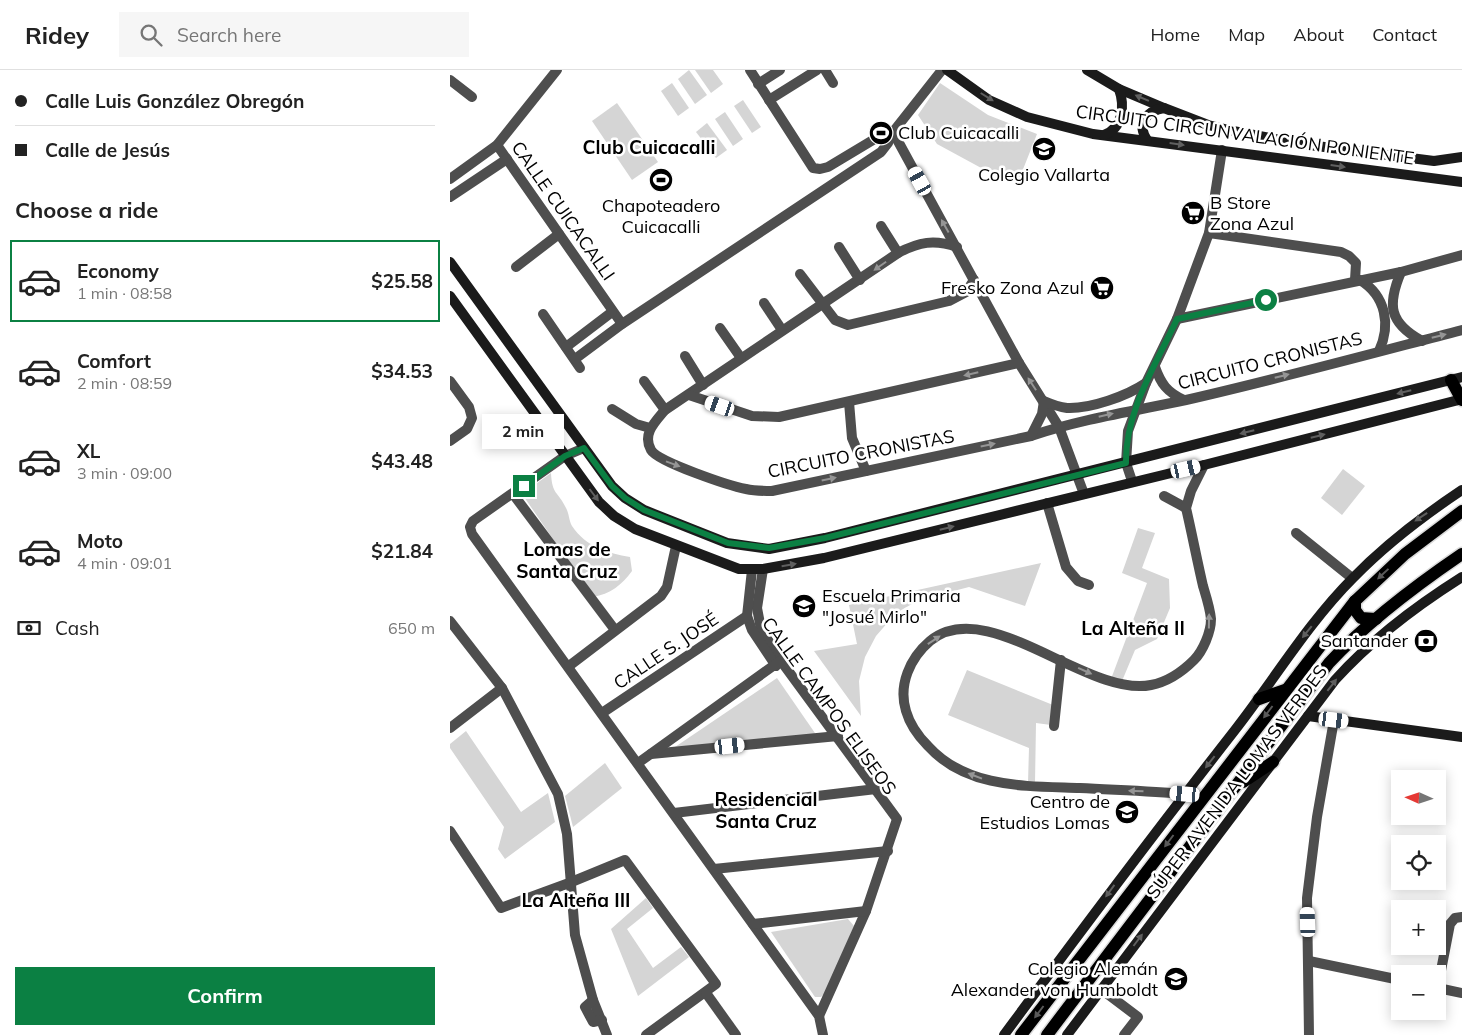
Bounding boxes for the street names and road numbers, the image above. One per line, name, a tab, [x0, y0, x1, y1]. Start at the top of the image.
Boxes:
street label: CIRCUITO CIRCUNVALACIÓN PONIENTE	[1074, 99, 1416, 170]
street label: CALLE CUICACALLI	[507, 137, 620, 285]
street label: CIRCUITO CRONISTAS	[1175, 326, 1365, 395]
street label: CIRCUITO CRONISTAS	[766, 424, 956, 483]
street label: CALLE S. JOSÉ	[609, 607, 723, 694]
street label: CALLE CAMPOS ELISEOS	[757, 612, 902, 799]
street label: SÚPER AVENIDA LOMAS VERDES	[1141, 660, 1332, 903]

